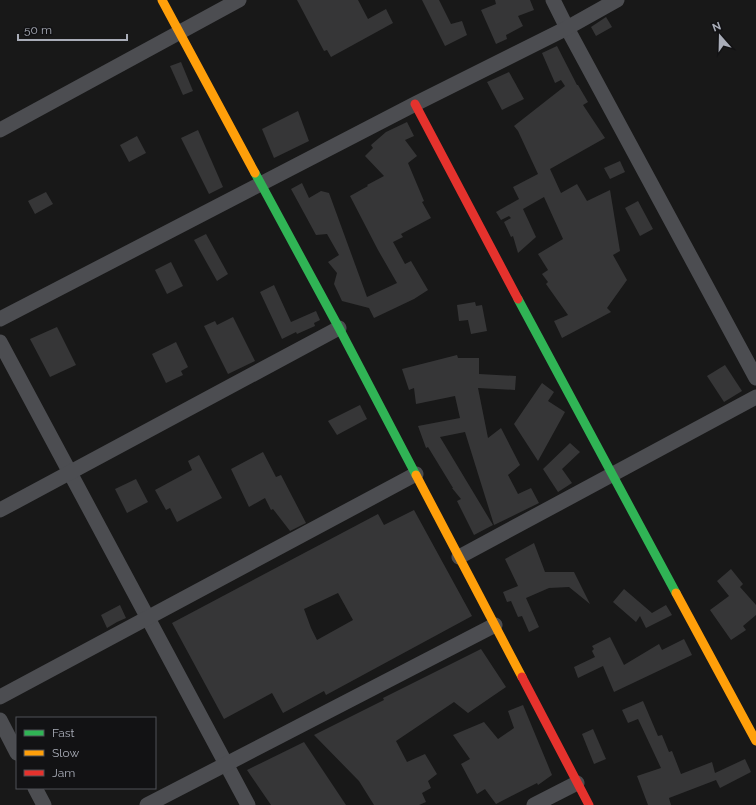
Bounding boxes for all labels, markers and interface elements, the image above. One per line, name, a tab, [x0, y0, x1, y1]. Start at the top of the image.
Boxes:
scale bar	[18, 16, 127, 42]
north arrow	[700, 16, 740, 56]
text: N	[711, 20, 723, 35]
text: 50 m	[24, 23, 52, 37]
legend	[16, 717, 156, 789]
text: Fast	[52, 726, 75, 740]
text: Slow	[52, 746, 79, 760]
text: Jam	[52, 766, 75, 780]

